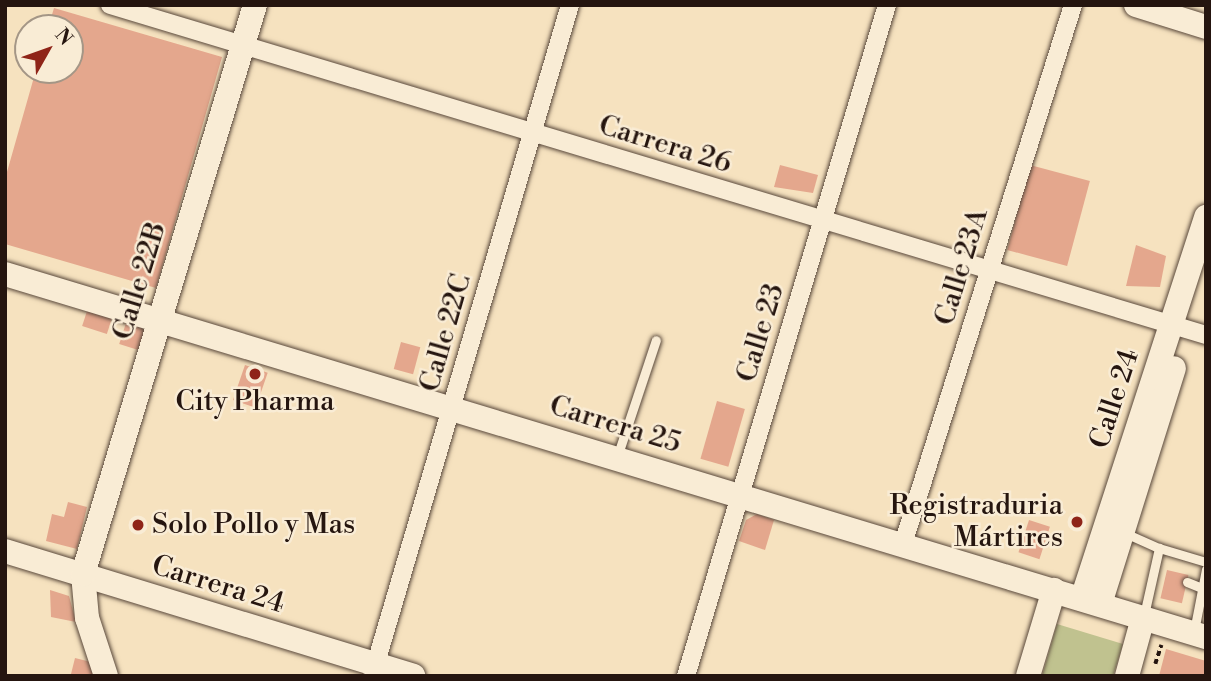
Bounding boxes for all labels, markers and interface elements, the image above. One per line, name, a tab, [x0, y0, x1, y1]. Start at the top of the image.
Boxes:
north arrow	[14, 14, 84, 84]
text: N	[50, 23, 78, 50]
street label: Carrera 26	[595, 109, 735, 181]
street label: Calle 23A	[928, 204, 996, 330]
street label: Calle 22B	[106, 218, 174, 344]
street label: Calle 22C	[413, 270, 479, 396]
street label: Calle 23	[730, 280, 792, 386]
street label: Calle 24	[1083, 345, 1147, 453]
marker: City Pharma	[247, 366, 263, 382]
place label: City Pharma	[176, 385, 334, 419]
street label: Carrera 25	[545, 389, 685, 461]
place label: Registraduria Mártires	[890, 489, 1063, 555]
place label: Solo Pollo y Mas	[152, 508, 355, 542]
marker: Registraduria Mártires	[1069, 514, 1085, 530]
marker: Solo Pollo y Mas	[130, 517, 146, 533]
street label: Carrera 24	[148, 549, 288, 621]

